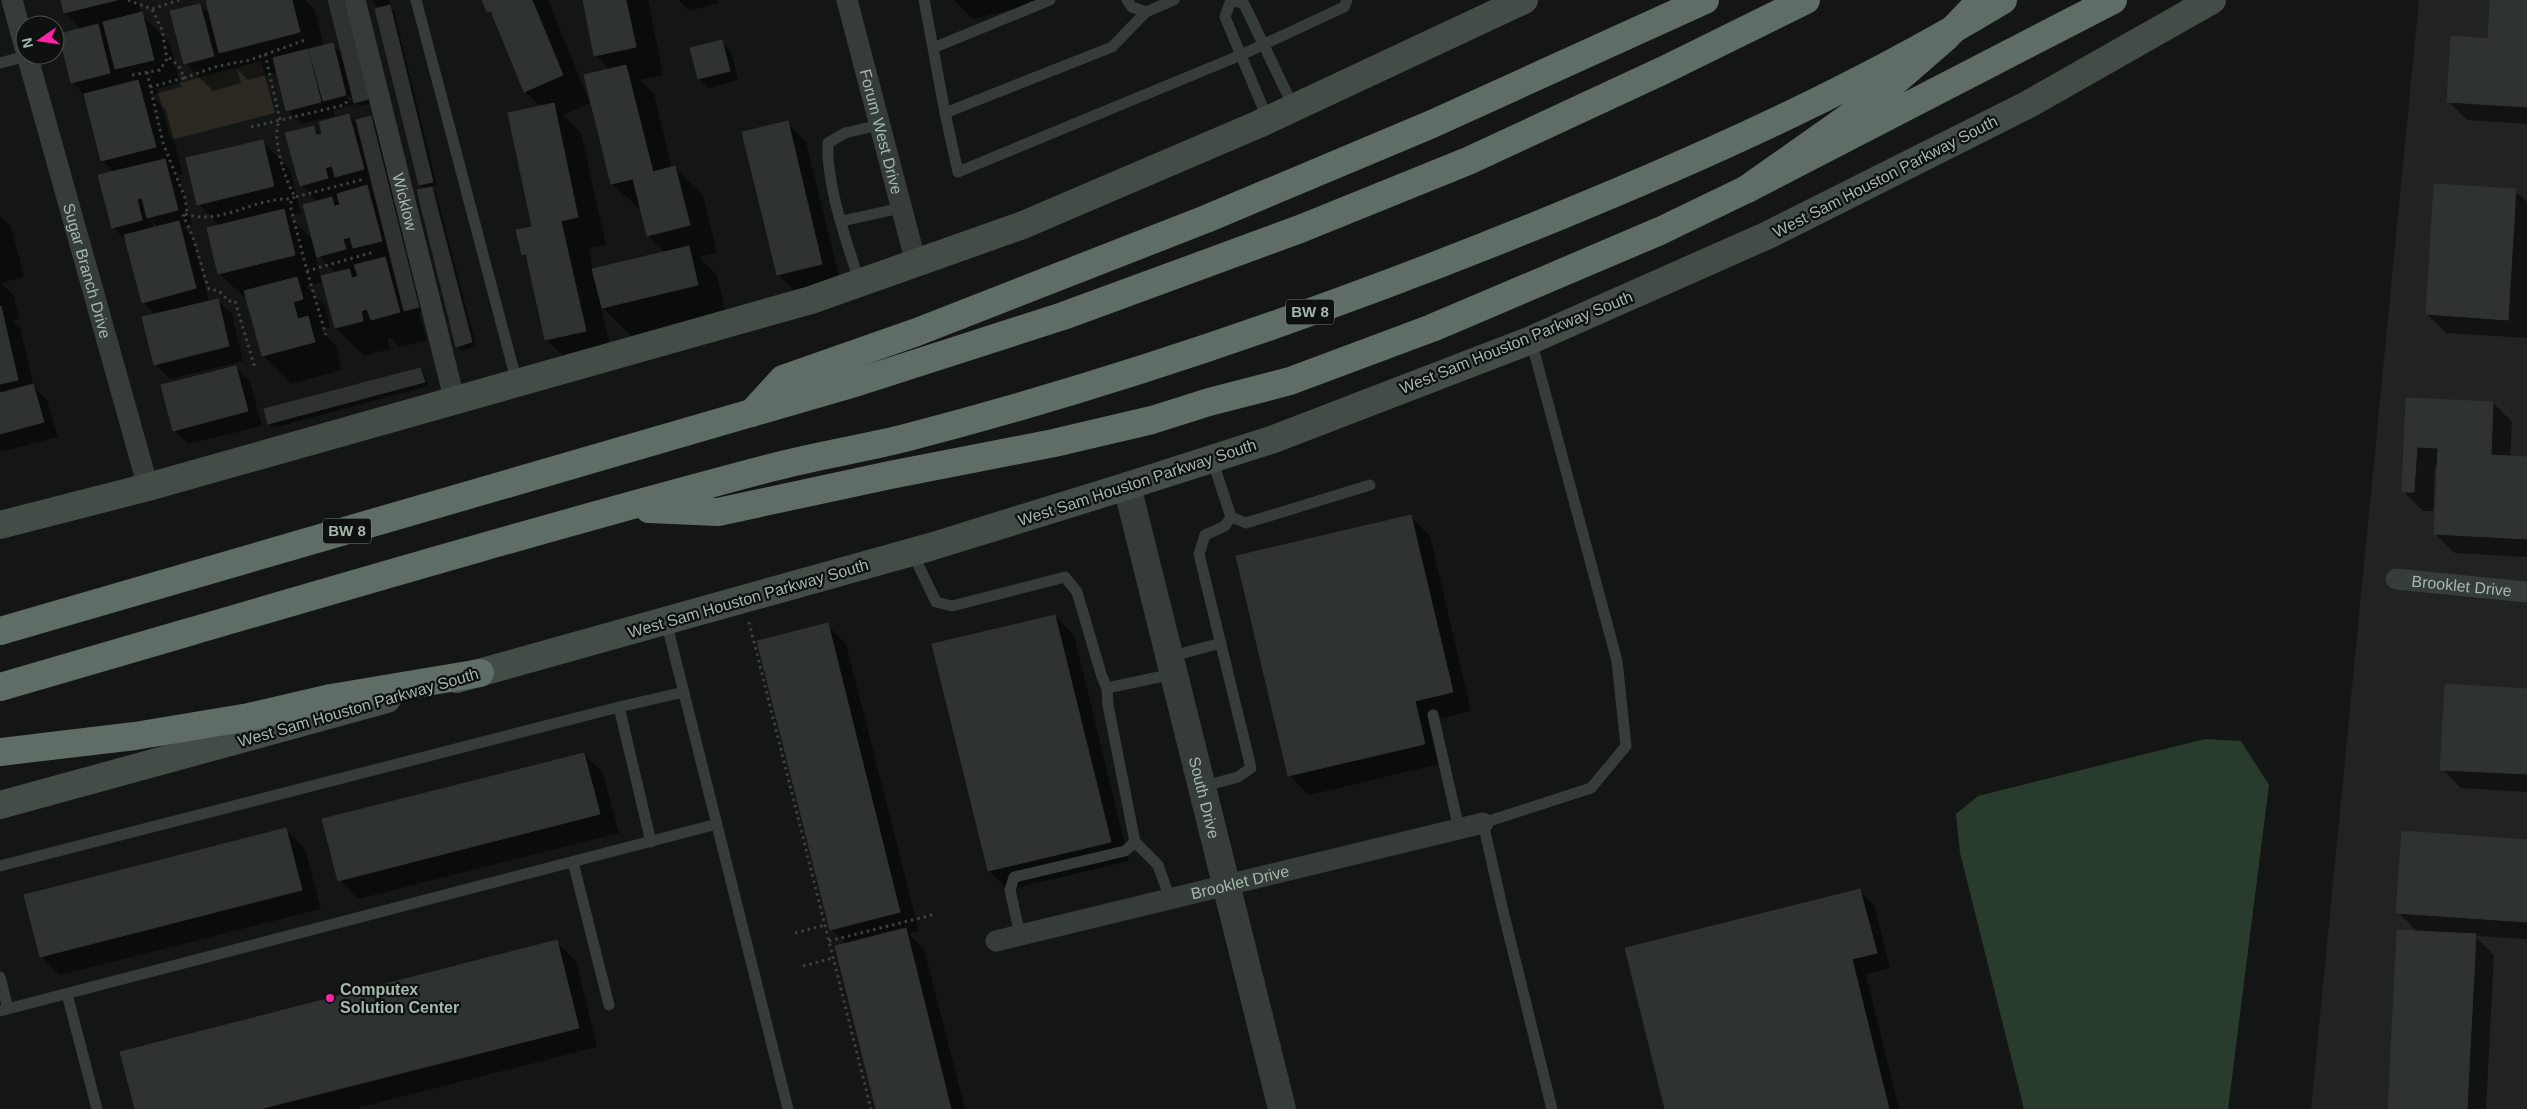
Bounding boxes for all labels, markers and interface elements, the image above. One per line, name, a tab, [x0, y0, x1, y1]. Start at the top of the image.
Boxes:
north arrow	[15, 15, 65, 65]
text: N	[18, 36, 36, 50]
street label: Forum West Drive	[856, 67, 906, 196]
street label: West Sam Houston Parkway South	[1770, 112, 2000, 241]
street label: Wicklow	[389, 171, 420, 233]
street label: Sugar Branch Drive	[60, 201, 114, 340]
street label: West Sam Houston Parkway South	[1397, 288, 1635, 397]
road number: BW 8	[1286, 300, 1334, 324]
street label: West Sam Houston Parkway South	[1016, 436, 1258, 529]
road number: BW 8	[323, 518, 371, 544]
street label: West Sam Houston Parkway South	[626, 556, 870, 641]
street label: Brooklet Drive	[2411, 573, 2513, 599]
street label: West Sam Houston Parkway South	[236, 665, 480, 750]
street label: South Drive	[1186, 755, 1222, 840]
street label: Brooklet Drive	[1189, 862, 1291, 902]
place label: Computex Solution Center	[340, 981, 459, 1016]
marker: Computex Solution Center	[324, 992, 336, 1004]

